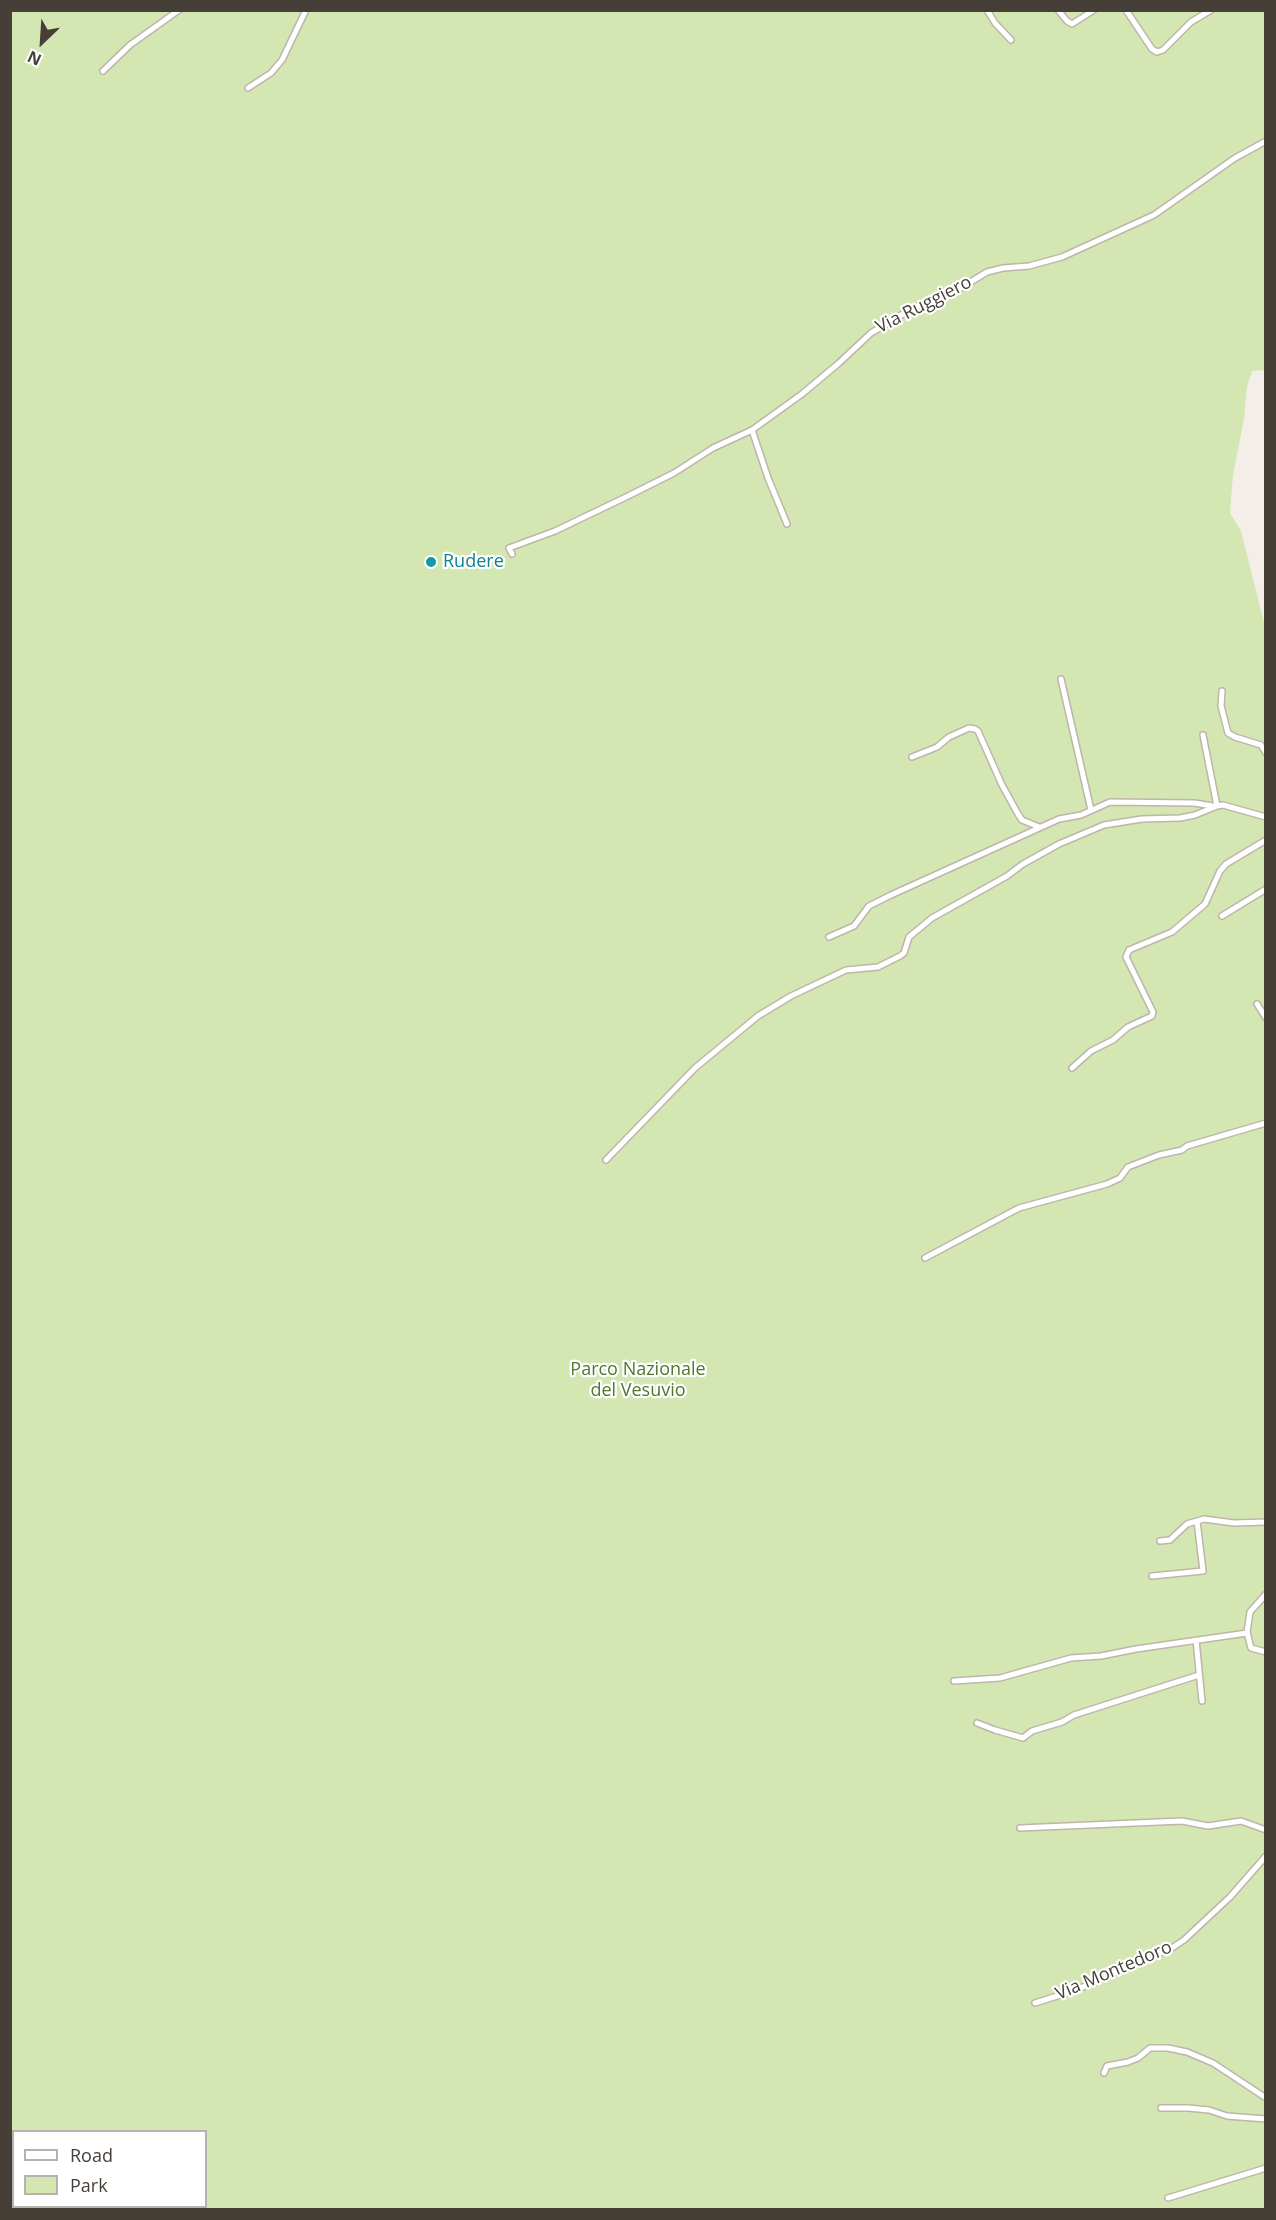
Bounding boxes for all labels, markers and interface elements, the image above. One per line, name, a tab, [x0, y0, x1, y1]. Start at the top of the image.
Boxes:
north arrow	[12, 12, 72, 72]
text: N	[24, 46, 45, 71]
street label: Via Ruggiero	[873, 272, 975, 338]
place label: Rudere	[443, 551, 504, 573]
marker: Rudere	[424, 555, 438, 569]
park label: Parco Nazionale del Vesuvio	[570, 1359, 706, 1402]
street label: Via Montedoro	[1052, 1937, 1176, 2005]
legend	[12, 2130, 207, 2208]
text: Road	[70, 2143, 113, 2167]
text: Park	[70, 2173, 108, 2197]

